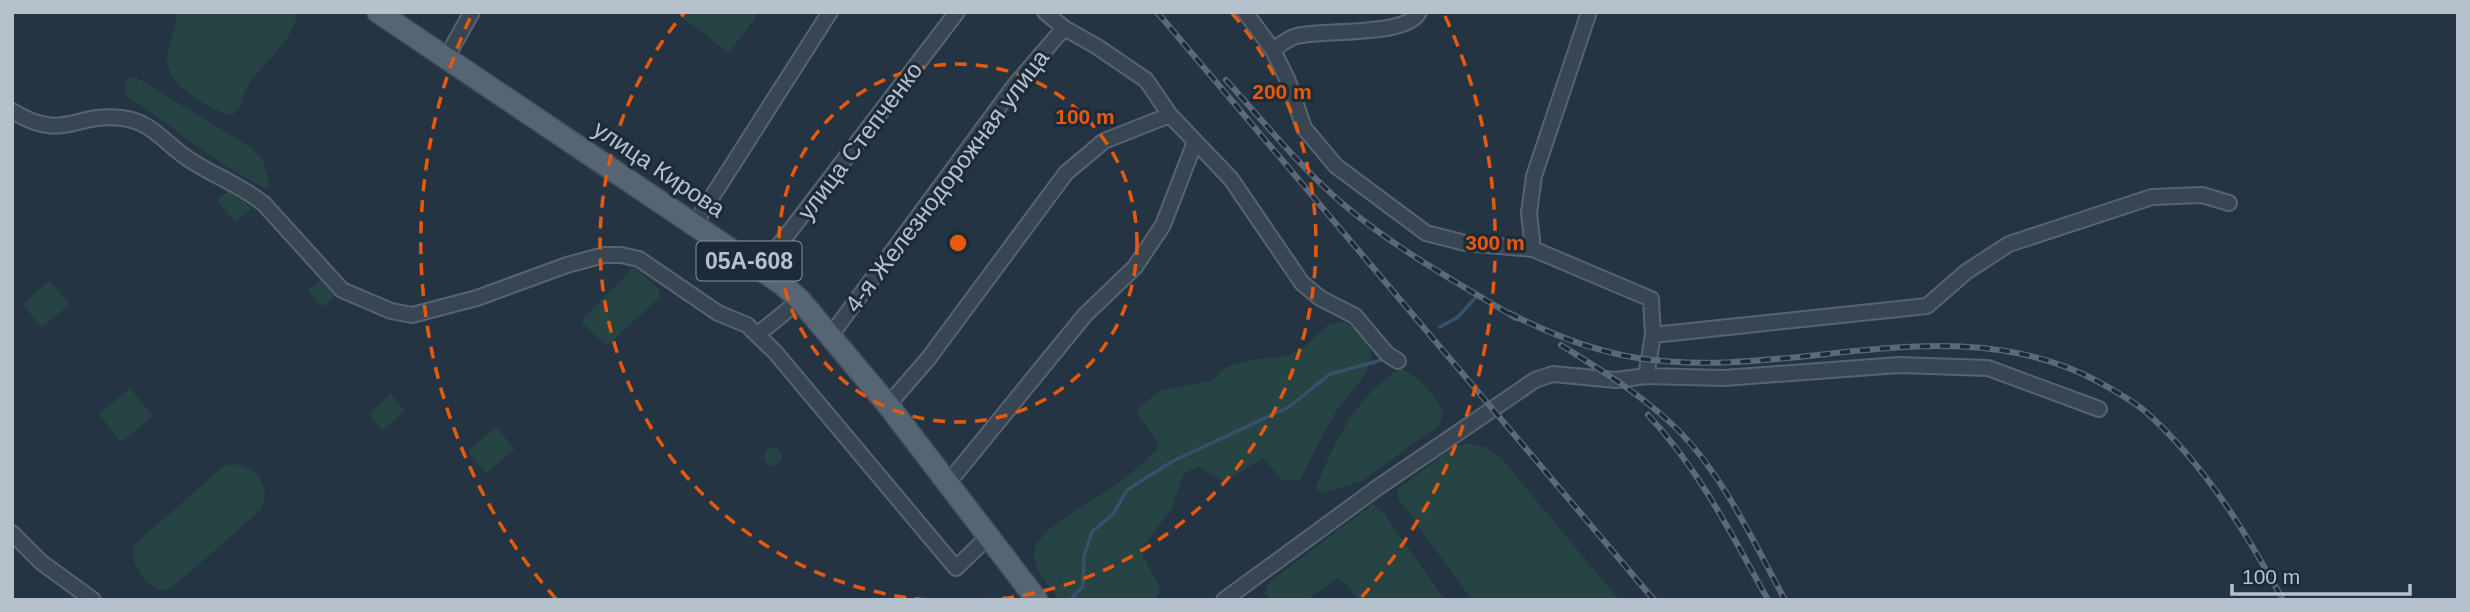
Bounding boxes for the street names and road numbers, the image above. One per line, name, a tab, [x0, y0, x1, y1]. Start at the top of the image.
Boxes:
street label: 4-я Железнодорожная улица	[839, 44, 1054, 317]
street label: улица Степченко	[792, 57, 928, 225]
street label: улица Кирова	[588, 115, 731, 223]
road number: 05А-608	[696, 242, 802, 280]

